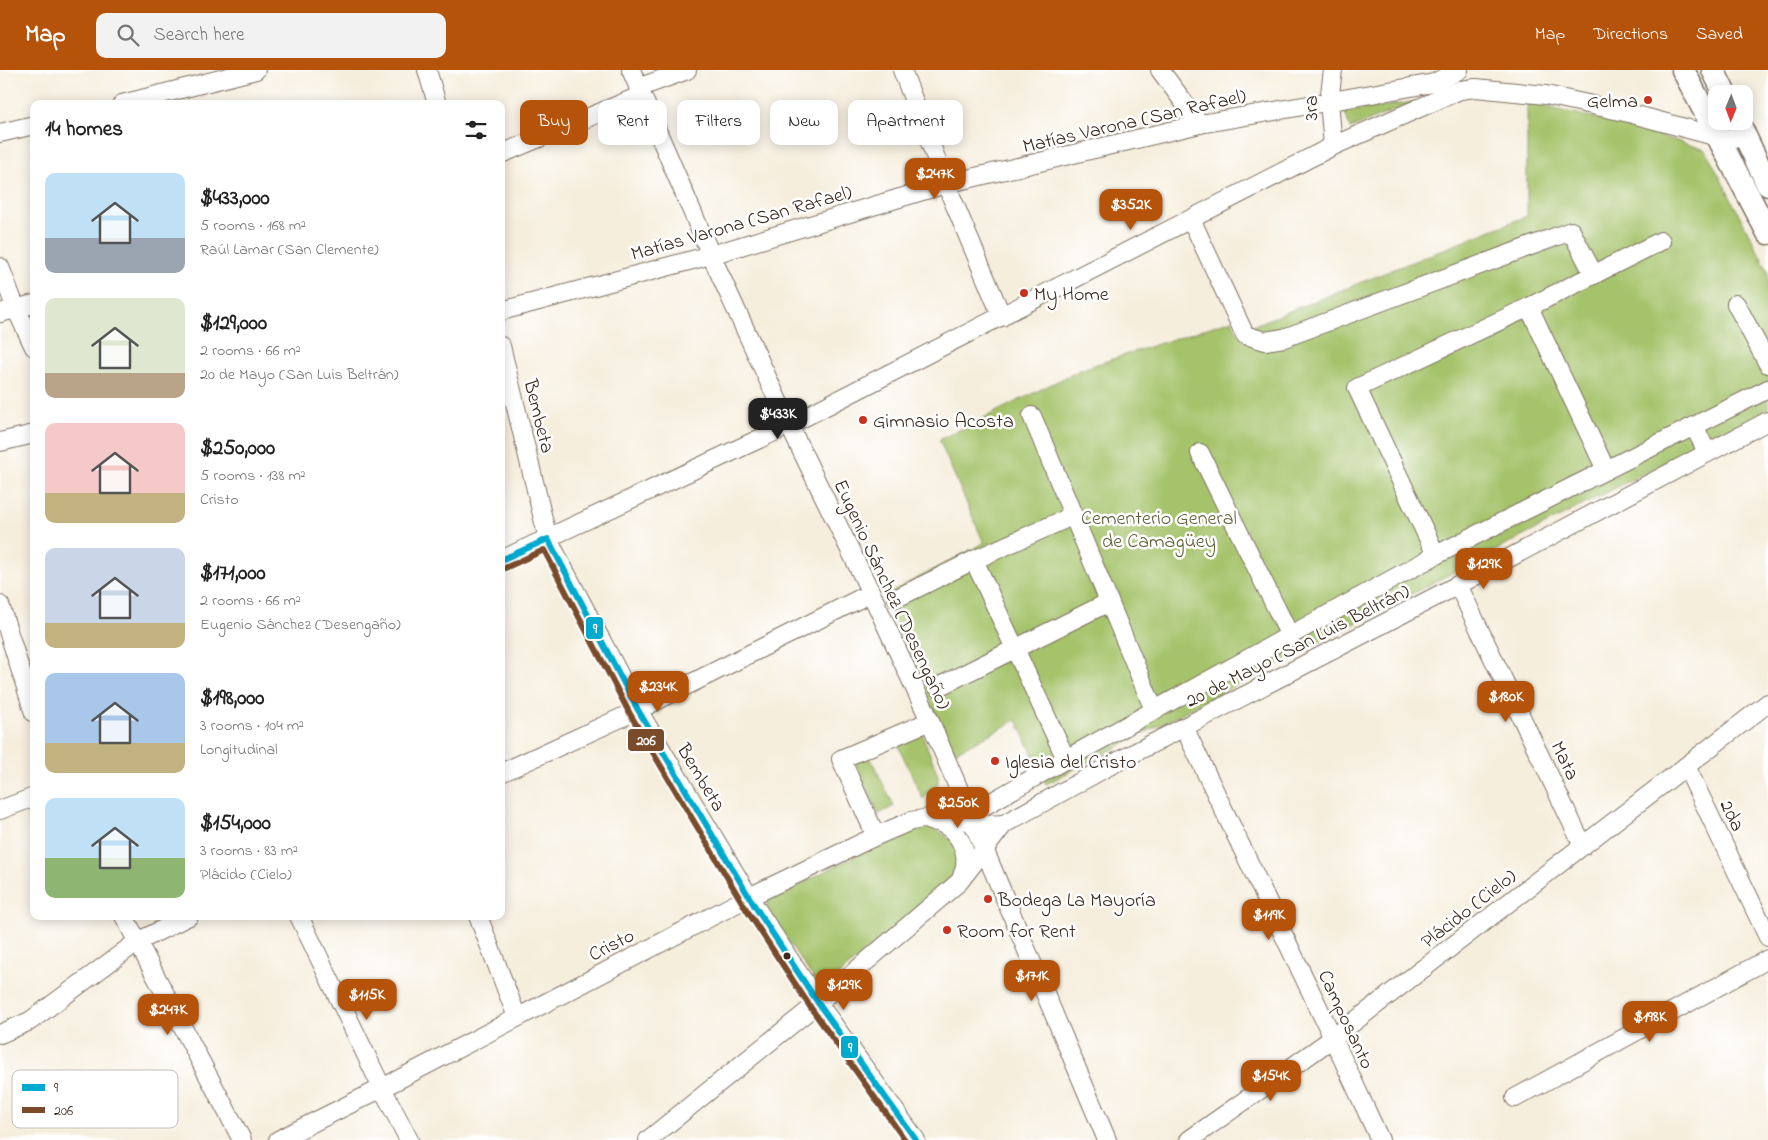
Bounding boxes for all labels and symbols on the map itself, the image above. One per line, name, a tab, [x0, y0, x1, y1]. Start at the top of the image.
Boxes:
street label: Matías Varona (San Rafael)	[1020, 83, 1249, 162]
north arrow	[1708, 85, 1752, 130]
place label: Gelma	[1587, 88, 1638, 117]
marker: Gelma	[1642, 94, 1654, 106]
street label: 3ra	[1298, 95, 1327, 121]
pin: $247K	[900, 158, 970, 200]
street label: Matías Varona (San Rafael)	[628, 179, 856, 270]
pin: $352K	[1096, 189, 1166, 231]
place label: My Home	[1034, 281, 1109, 310]
marker: My Home	[1018, 287, 1030, 299]
street label: Bembeta	[514, 376, 561, 456]
pin: $433K	[743, 398, 813, 440]
place label: Gimnasio Acosta	[873, 408, 1014, 437]
marker: Gimnasio Acosta	[857, 414, 869, 426]
street label: Eugenio Sánchez (Desengaño)	[824, 475, 957, 715]
park label: Cementerio General de Camagüey	[1081, 505, 1237, 558]
pin: $129K	[1449, 548, 1519, 590]
street label: 20 de Mayo (San Luis Beltrán)	[1181, 578, 1415, 716]
line badge: 9	[585, 616, 604, 640]
text: 9	[592, 619, 598, 640]
pin: $234K	[623, 670, 693, 713]
pin: $180K	[1471, 680, 1541, 723]
line badge: 206	[627, 728, 665, 752]
text: 206	[635, 731, 656, 752]
street label: Mata	[1542, 737, 1586, 786]
street label: Bembeta	[668, 738, 732, 818]
place label: Iglesia del Cristo	[1005, 749, 1136, 779]
marker: Iglesia del Cristo	[989, 755, 1001, 767]
pin: $250K	[923, 786, 993, 829]
street label: 2da	[1711, 795, 1751, 837]
street label: Plácido (Cielo)	[1415, 863, 1524, 957]
place label: Bodega La Mayoría	[997, 887, 1156, 917]
marker: Bodega La Mayoría	[982, 893, 994, 905]
pin: $119K	[1234, 898, 1304, 941]
place label: Room for Rent	[957, 918, 1076, 947]
street label: Cristo	[584, 922, 640, 970]
marker: Room for Rent	[941, 924, 953, 936]
unlabelled marker	[782, 951, 792, 961]
pin: $171K	[997, 960, 1067, 1002]
street label: Camposanto	[1309, 966, 1380, 1074]
pin: $129K	[809, 968, 879, 1011]
pin: $115K	[332, 978, 402, 1021]
pin: $247K	[133, 994, 203, 1036]
pin: $198K	[1615, 1000, 1685, 1043]
line badge: 9	[840, 1035, 859, 1059]
text: 9	[847, 1038, 853, 1059]
pin: $154K	[1236, 1060, 1306, 1102]
legend	[12, 1070, 178, 1128]
text: 9	[54, 1078, 59, 1099]
text: 206	[54, 1101, 73, 1122]

